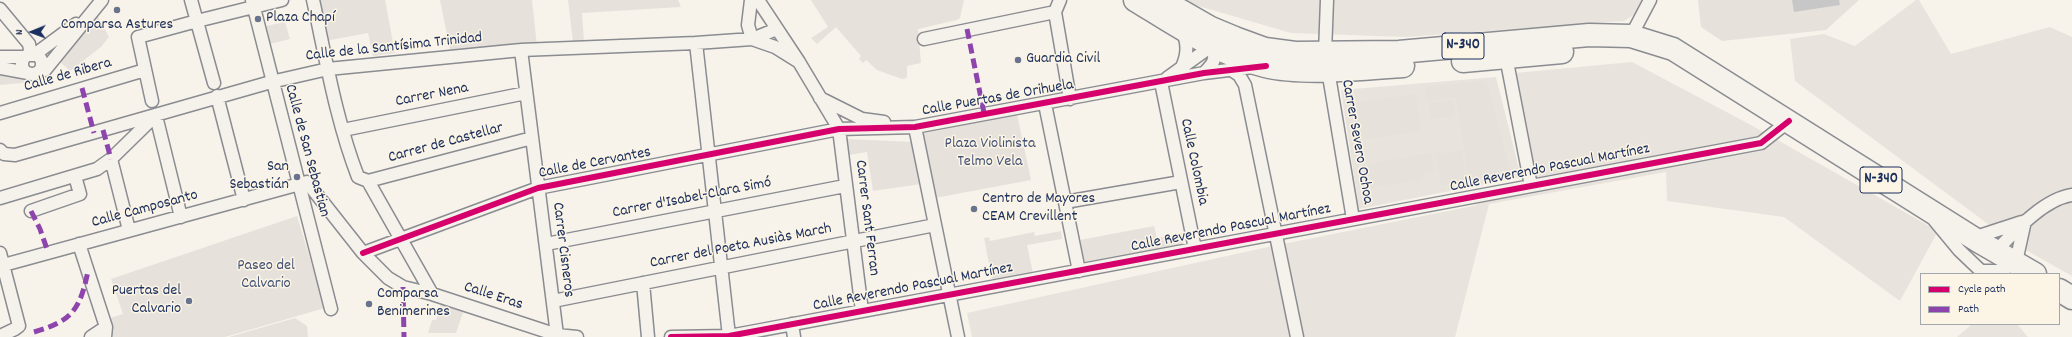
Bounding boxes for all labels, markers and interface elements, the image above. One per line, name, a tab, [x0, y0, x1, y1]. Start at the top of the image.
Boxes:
marker: Comparsa Astures	[112, 5, 122, 15]
place label: Plaza Chapí	[266, 9, 335, 29]
north arrow	[12, 12, 52, 52]
marker: Plaza Chapí	[253, 14, 263, 24]
place label: Comparsa Astures	[61, 16, 173, 36]
text: N	[12, 29, 28, 35]
street label: Calle de la Santísima Trinidad	[305, 29, 483, 67]
road number: N-340	[1442, 33, 1484, 59]
place label: Guardia Civil	[1026, 50, 1100, 70]
street label: Calle de Ribera	[22, 54, 114, 98]
marker: Guardia Civil	[1013, 55, 1023, 65]
street label: Calle Puertas de Orihuela	[921, 76, 1075, 122]
street label: Carrer Severo Ochoa	[1336, 78, 1376, 206]
street label: Carrer Nena	[394, 80, 470, 112]
street label: Calle de San Sebastian	[279, 83, 333, 219]
street label: Calle Colombia	[1174, 117, 1212, 207]
street label: Carrer de Castellar	[386, 119, 506, 169]
park label: Plaza Violinista Telmo Vela	[945, 135, 1035, 173]
street label: Calle Reverendo Pascual Martínez	[1449, 140, 1651, 198]
street label: Calle de Cervantes	[537, 144, 653, 184]
place label: San Sebastián	[230, 158, 289, 196]
street label: Carrer Sant Ferran	[849, 159, 883, 277]
road number: N-340	[1860, 167, 1902, 193]
marker: San Sebastián	[292, 172, 302, 182]
street label: Carrer d'Isabel-Clara Simó	[611, 174, 773, 224]
street label: Calle Camposanto	[90, 187, 200, 233]
place label: Centro de Mayores CEAM Crevillent	[982, 190, 1095, 228]
street label: Calle Reverendo Pascual Martínez	[1130, 200, 1332, 258]
street label: Carrer Cisneros	[547, 201, 577, 299]
marker: Centro de Mayores CEAM Crevillent	[969, 204, 979, 214]
street label: Carrer del Poeta Ausiàs March	[649, 220, 833, 274]
park label: Paseo del Calvario	[237, 257, 295, 295]
street label: Calle Reverendo Pascual Martínez	[812, 259, 1014, 317]
legend	[1920, 273, 2060, 325]
street label: Calle Eras	[461, 278, 525, 316]
text: Cycle path	[1958, 281, 2006, 298]
place label: Puertas del Calvario	[112, 282, 181, 320]
place label: Comparsa Benimerines	[377, 285, 450, 323]
marker: Puertas del Calvario	[184, 296, 194, 306]
marker: Comparsa Benimerines	[364, 299, 374, 309]
text: Path	[1958, 301, 1979, 318]

